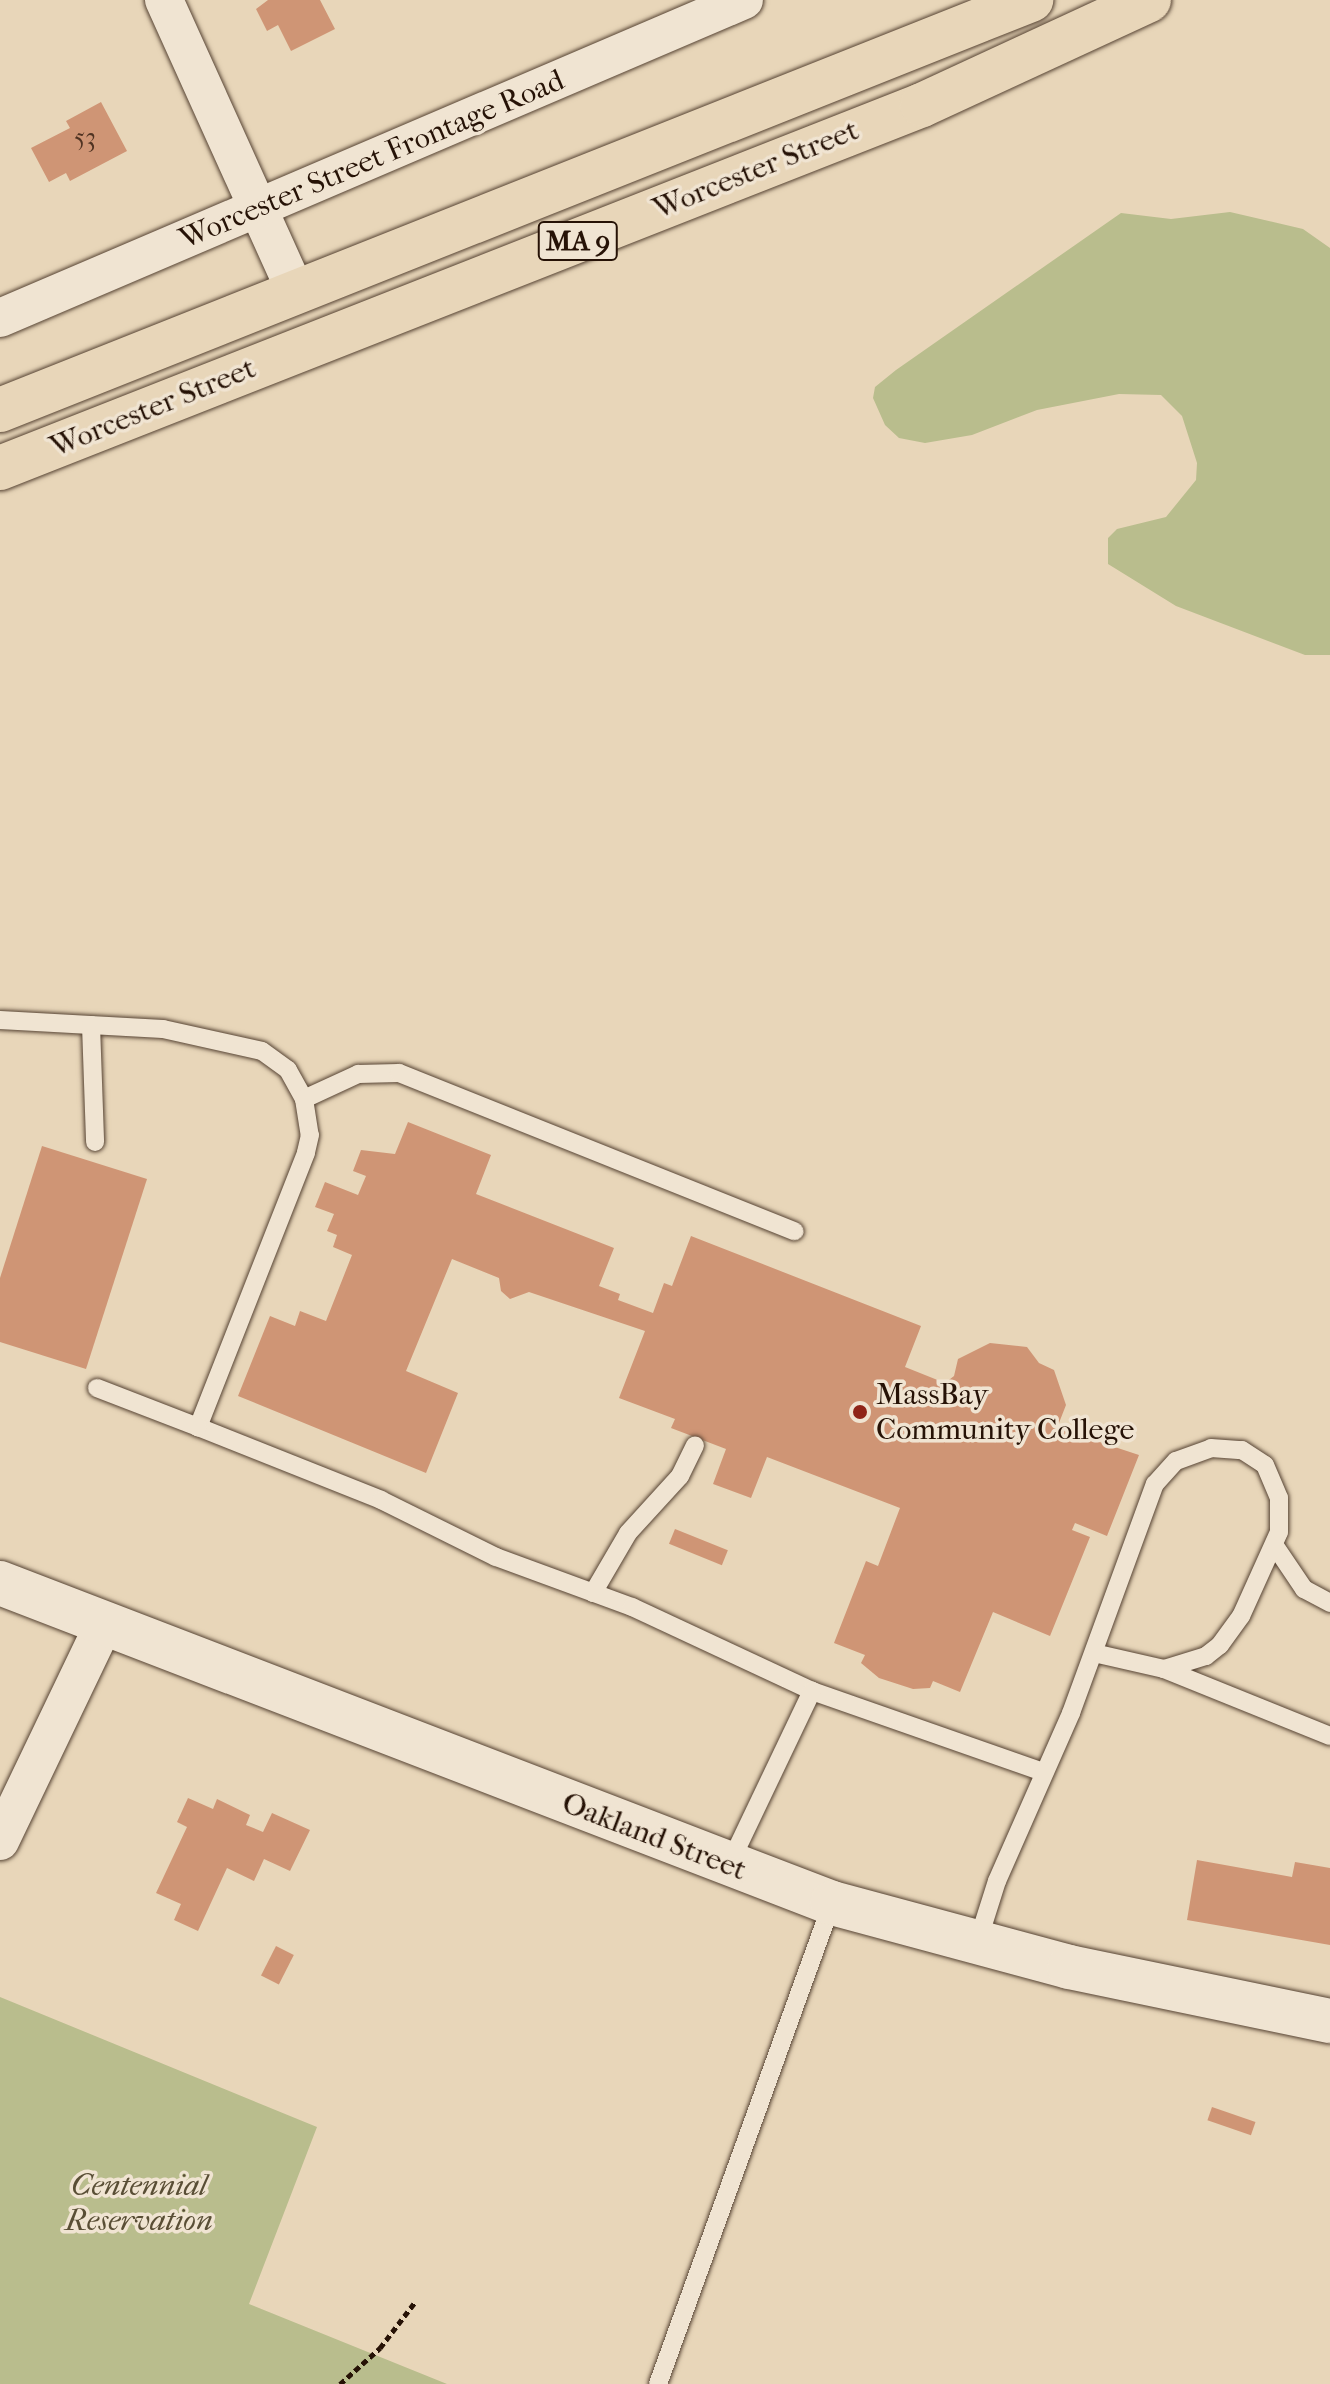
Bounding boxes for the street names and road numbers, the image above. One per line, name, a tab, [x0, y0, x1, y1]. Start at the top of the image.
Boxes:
street label: Worcester Street Frontage Road	[174, 63, 570, 257]
street label: Worcester Street	[648, 112, 864, 228]
road number: MA 9	[536, 217, 620, 265]
street label: Worcester Street	[45, 350, 261, 466]
street label: Oakland Street	[557, 1785, 751, 1889]

